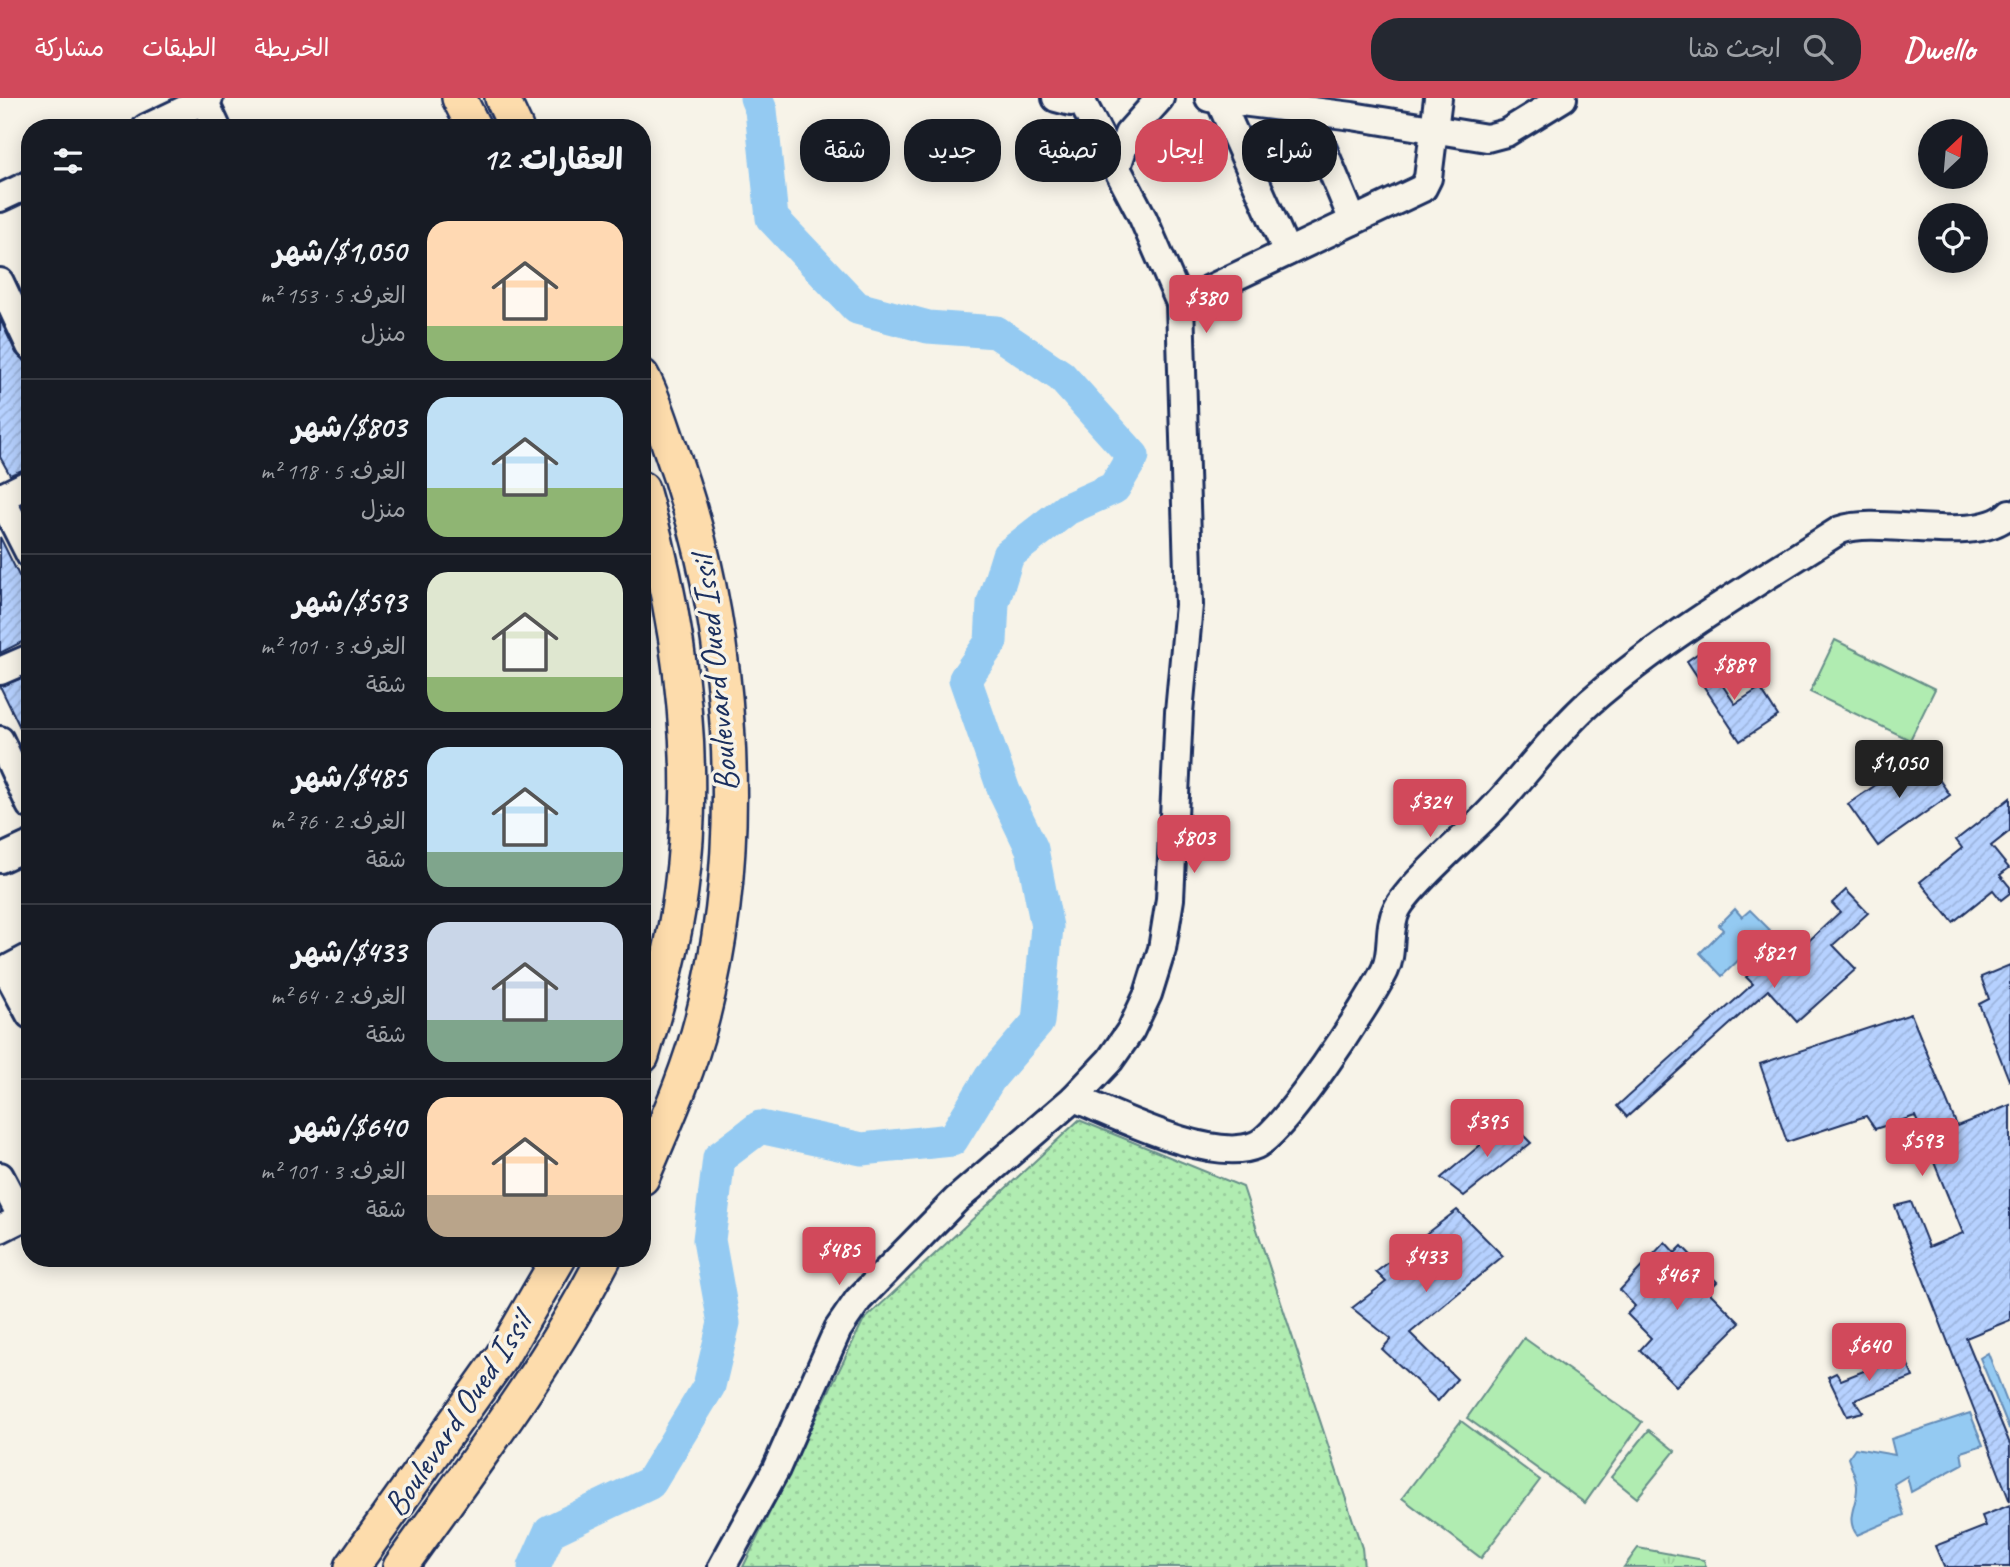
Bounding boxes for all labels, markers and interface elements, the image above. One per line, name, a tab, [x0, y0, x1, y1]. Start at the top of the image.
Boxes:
search box	[1371, 18, 1861, 81]
text: Dwello	[1903, 28, 1975, 70]
icon: search	[1799, 30, 1837, 68]
text: ابحث هنا	[1688, 32, 1781, 65]
text: مشاركة	[35, 33, 104, 63]
text: الطبقات	[142, 33, 217, 63]
text: الخريطة	[255, 33, 329, 63]
chip: شقة	[800, 119, 890, 182]
chip: جديد	[904, 119, 1001, 182]
chip: تصفية	[1015, 119, 1121, 182]
chip: إيجار	[1135, 119, 1228, 182]
chip: شراء	[1242, 119, 1337, 182]
north arrow	[1918, 119, 1988, 189]
map controls	[1918, 119, 1988, 273]
text: العقارات: 12	[482, 140, 623, 178]
icon: filters	[49, 142, 87, 180]
button: locate	[1918, 203, 1988, 273]
text: $1,050/شهر	[273, 232, 406, 270]
icon: home	[483, 249, 567, 333]
pin: $380	[1165, 275, 1247, 335]
text: الغرف: 5 · 153 m²	[260, 281, 406, 310]
text: $380	[1185, 283, 1227, 312]
text: منزل	[361, 319, 406, 348]
text: $803/شهر	[292, 408, 406, 446]
icon: home	[483, 425, 567, 509]
text: الغرف: 5 · 118 m²	[260, 457, 406, 486]
text: منزل	[361, 495, 406, 524]
street label: Boulevard Oued Issil	[679, 548, 749, 794]
text: $593/شهر	[293, 583, 406, 621]
icon: home	[483, 600, 567, 684]
text: الغرف: 3 · 101 m²	[260, 632, 406, 661]
pin: $889	[1693, 642, 1775, 702]
text: $889	[1713, 650, 1755, 679]
text: شقة	[366, 670, 406, 699]
pin: $1,050	[1842, 740, 1956, 800]
text: $1,050	[1871, 748, 1927, 777]
text: $485/شهر	[293, 758, 406, 796]
icon: home	[483, 775, 567, 859]
pin: $324	[1389, 780, 1471, 839]
text: $324	[1409, 787, 1451, 816]
text: الغرف: 2 · 76 m²	[271, 807, 406, 836]
pin: $803	[1153, 816, 1235, 875]
text: $803	[1173, 823, 1215, 852]
text: شقة	[366, 845, 406, 874]
pin: $821	[1733, 930, 1815, 990]
text: $433/شهر	[292, 933, 406, 971]
text: $821	[1753, 938, 1795, 967]
icon: home	[483, 950, 567, 1034]
text: الغرف: 2 · 64 m²	[271, 982, 406, 1011]
text: شقة	[366, 1020, 406, 1049]
pin: $395	[1446, 1100, 1528, 1159]
text: $395	[1467, 1107, 1507, 1136]
text: $640/شهر	[292, 1108, 406, 1146]
pin: $593	[1881, 1118, 1963, 1178]
icon: home	[483, 1125, 567, 1209]
text: $593	[1902, 1126, 1942, 1155]
text: الغرف: 3 · 101 m²	[260, 1157, 406, 1186]
text: شقة	[366, 1195, 406, 1224]
pin: $485	[798, 1228, 880, 1287]
pin: $433	[1385, 1234, 1467, 1294]
text: $485	[818, 1235, 860, 1264]
text: $433	[1405, 1242, 1447, 1271]
pin: $467	[1636, 1252, 1718, 1312]
text: $467	[1656, 1260, 1698, 1289]
street label: Boulevard Oued Issil	[373, 1299, 546, 1525]
pin: $640	[1828, 1324, 1910, 1383]
text: $640	[1848, 1331, 1890, 1360]

